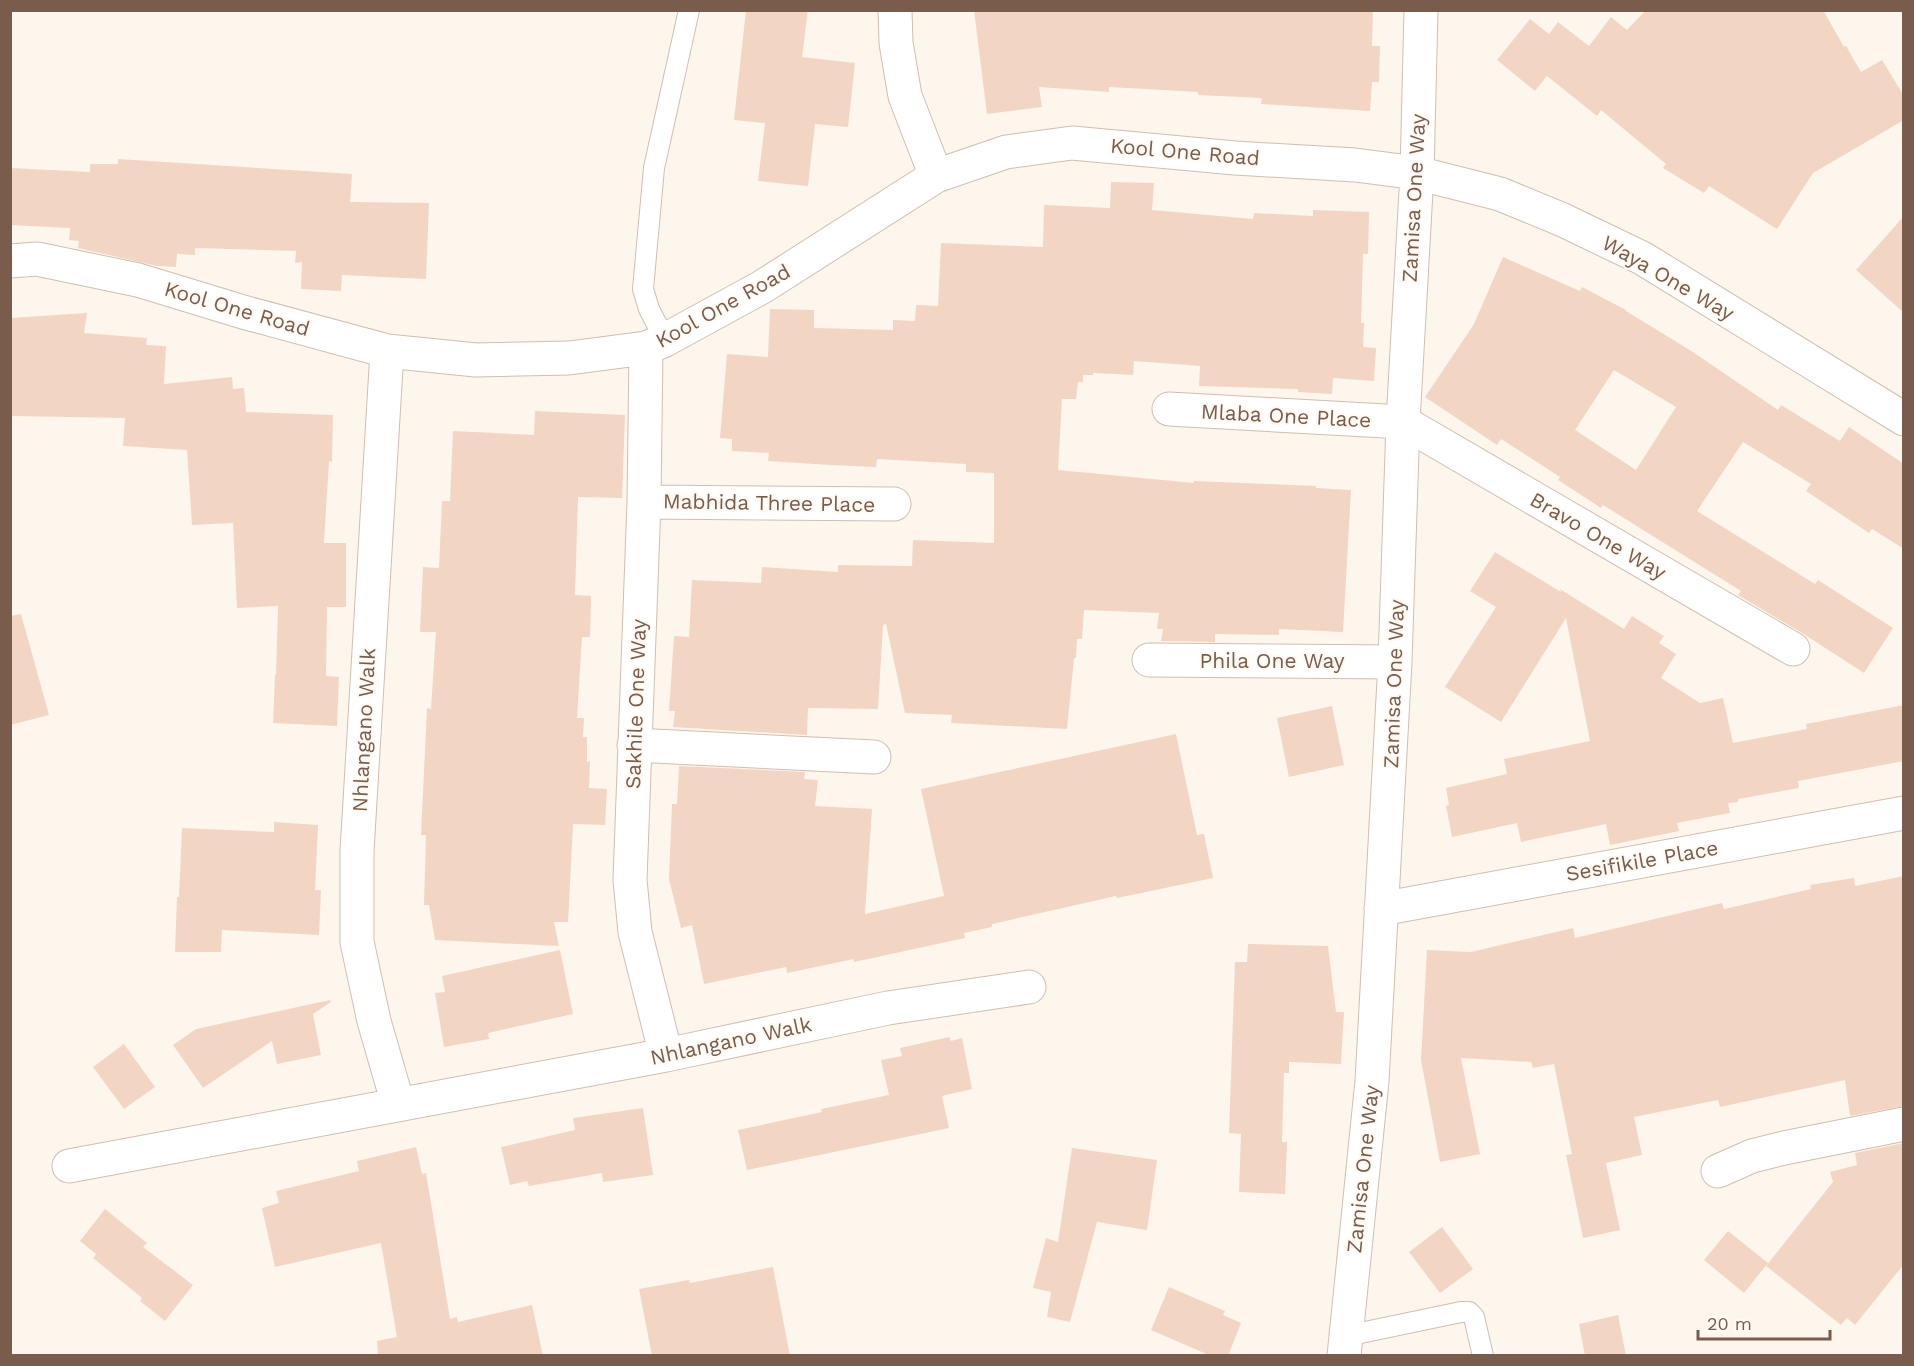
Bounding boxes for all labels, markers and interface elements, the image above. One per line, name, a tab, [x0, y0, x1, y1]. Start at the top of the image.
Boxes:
street label: Zamisa One Way	[1397, 113, 1430, 283]
street label: Kool One Road	[1109, 133, 1261, 170]
street label: Waya One Way	[1598, 230, 1739, 326]
street label: Kool One Road	[651, 258, 794, 353]
street label: Kool One Road	[162, 276, 313, 341]
street label: Mlaba One Place	[1200, 399, 1372, 432]
street label: Bravo One Way	[1526, 486, 1671, 585]
street label: Mabhida Three Place	[663, 488, 875, 517]
street label: Zamisa One Way	[1378, 599, 1409, 769]
street label: Sakhile One Way	[620, 618, 651, 789]
street label: Nhlangano Walk	[347, 647, 380, 813]
street label: Phila One Way	[1199, 648, 1345, 673]
street label: Sesifikile Place	[1564, 835, 1720, 886]
street label: Nhlangano Walk	[648, 1011, 814, 1070]
street label: Zamisa One Way	[1341, 1083, 1384, 1254]
scale bar	[1698, 1303, 1830, 1341]
text: 20 m	[1707, 1313, 1752, 1334]

